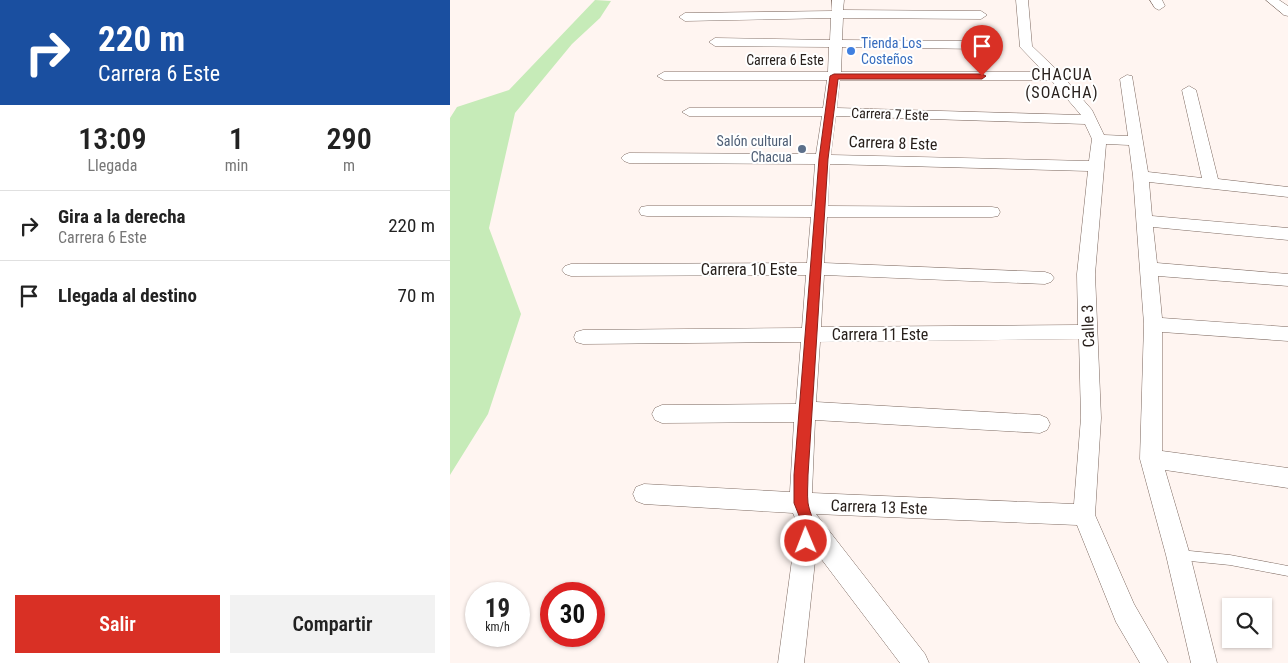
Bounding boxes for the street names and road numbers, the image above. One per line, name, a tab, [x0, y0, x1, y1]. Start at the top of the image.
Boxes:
street label: Carrera 6 Este	[746, 52, 824, 68]
street label: Carrera 7 Este	[851, 105, 930, 123]
street label: Carrera 8 Este	[848, 132, 938, 154]
street label: Carrera 10 Este	[701, 260, 797, 279]
street label: Calle 3	[1078, 304, 1098, 348]
street label: Carrera 11 Este	[832, 325, 928, 344]
street label: Carrera 13 Este	[830, 496, 928, 518]

